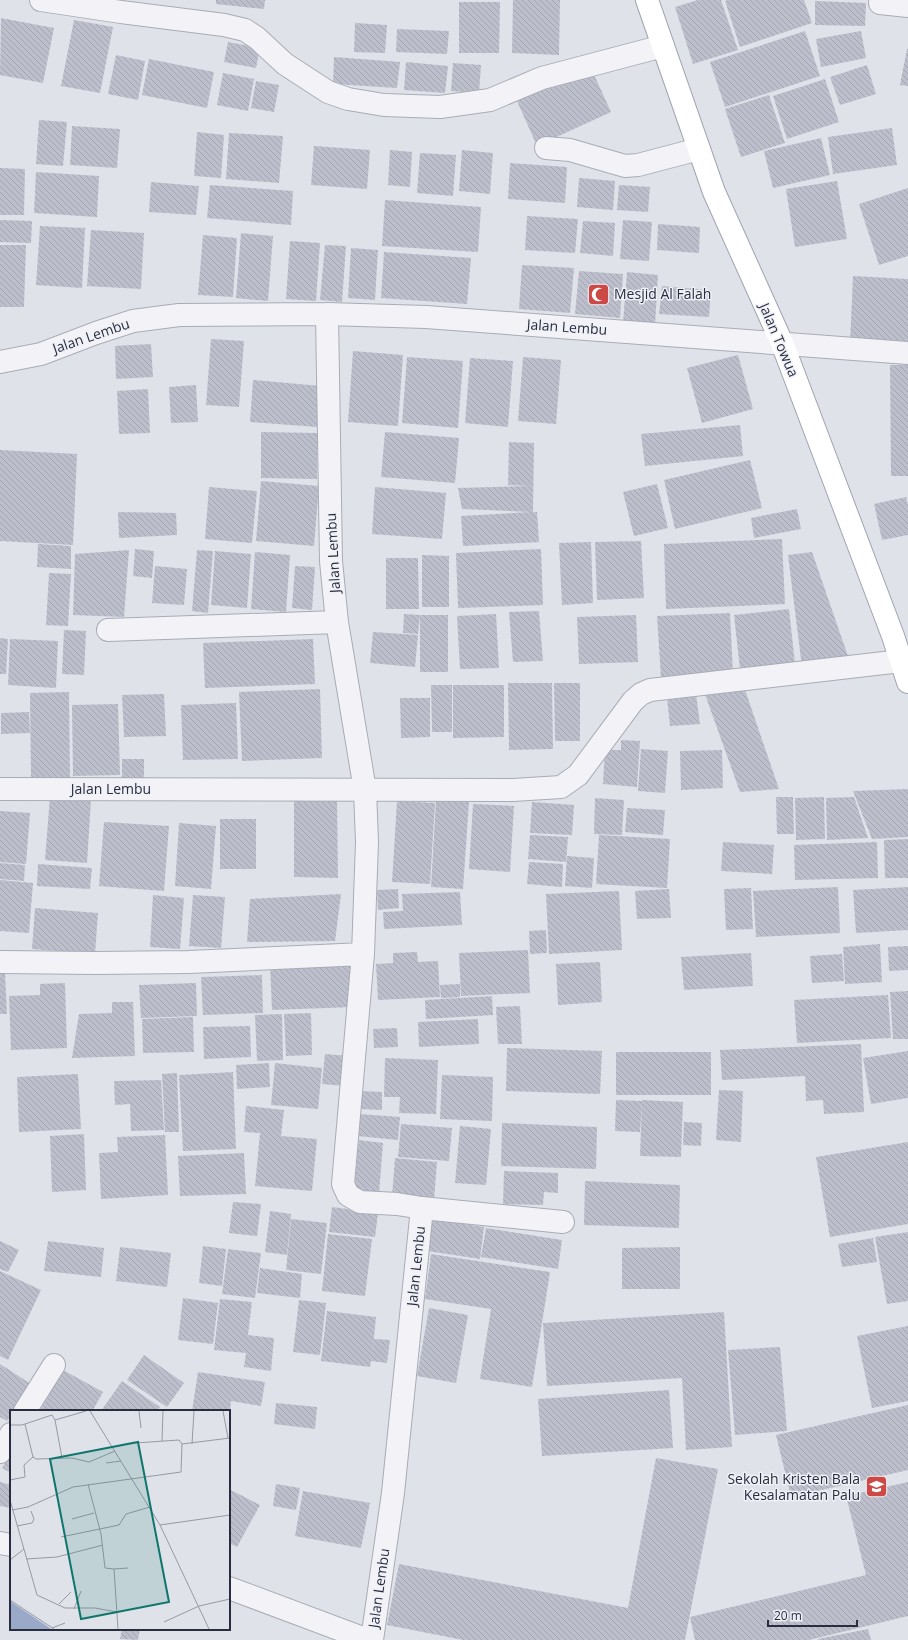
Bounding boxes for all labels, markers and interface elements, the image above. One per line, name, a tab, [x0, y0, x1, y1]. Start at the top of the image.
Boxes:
mosque icon: Mesjid Al Falah	[586, 281, 612, 307]
place label: Mesjid Al Falah	[614, 284, 711, 303]
street label: Jalan Towua	[755, 298, 804, 380]
street label: Jalan Lembu	[48, 313, 132, 358]
street label: Jalan Lembu	[524, 314, 608, 339]
street label: Jalan Lembu	[321, 512, 344, 596]
street label: Jalan Lembu	[69, 779, 151, 798]
street label: Jalan Lembu	[402, 1225, 429, 1309]
inset map	[10, 1410, 230, 1630]
place label: Sekolah Kristen Bala Kesalamatan Palu	[727, 1469, 860, 1504]
school or university icon: Sekolah Kristen Bala Kesalamatan Palu	[863, 1474, 889, 1500]
street label: Jalan Lembu	[363, 1547, 394, 1631]
scale bar	[768, 1602, 857, 1628]
text: 20 m	[774, 1607, 802, 1624]

